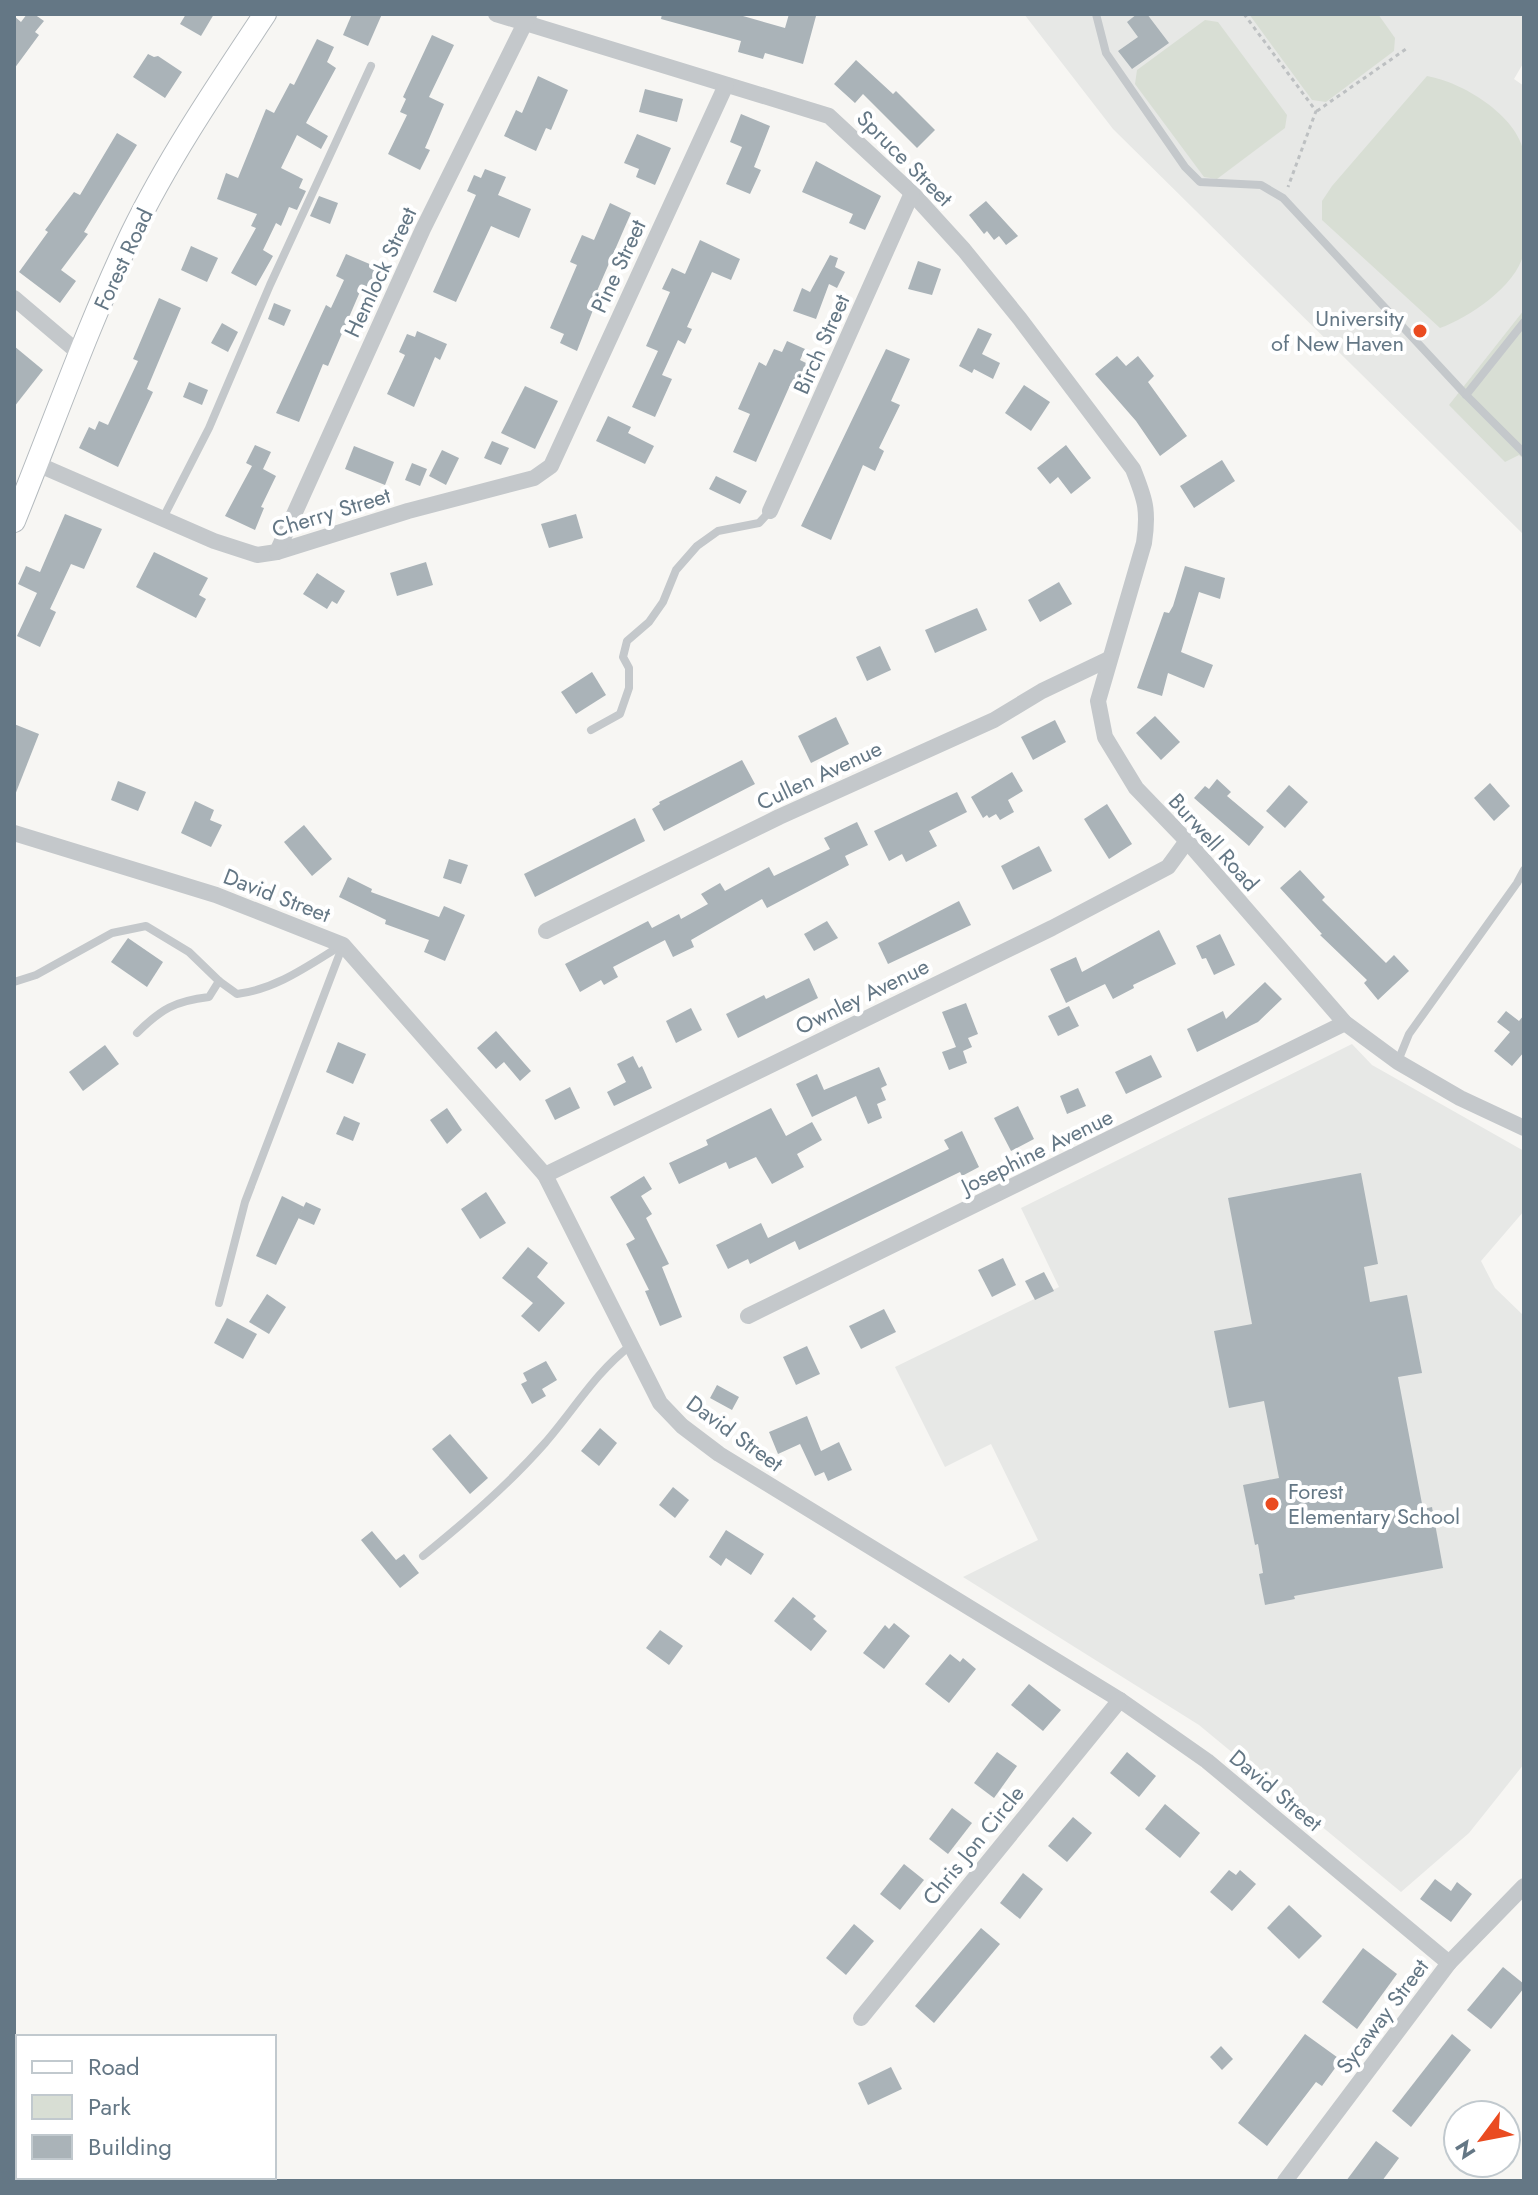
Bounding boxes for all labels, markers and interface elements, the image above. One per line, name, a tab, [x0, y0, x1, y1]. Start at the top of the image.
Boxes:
street label: Spruce Street	[850, 103, 961, 214]
street label: Hemlock Street	[336, 201, 425, 342]
street label: Forest Road	[85, 203, 161, 315]
street label: Pine Street	[582, 213, 654, 318]
street label: Birch Street	[785, 288, 858, 399]
place label: University of New Haven	[1271, 302, 1404, 359]
marker: University of New Haven	[1411, 322, 1429, 340]
street label: Cherry Street	[268, 479, 395, 545]
street label: Cullen Avenue	[751, 732, 887, 818]
street label: Burwell Road	[1161, 786, 1267, 898]
street label: David Street	[219, 860, 336, 930]
street label: Ownley Avenue	[790, 950, 934, 1042]
street label: Josephine Avenue	[953, 1100, 1118, 1203]
street label: David Street	[680, 1387, 790, 1479]
place label: Forest Elementary School	[1288, 1475, 1460, 1532]
marker: Forest Elementary School	[1263, 1495, 1281, 1513]
street label: David Street	[1223, 1742, 1330, 1839]
street label: Chris Jon Circle	[915, 1778, 1031, 1912]
street label: Sycaway Street	[1328, 1951, 1436, 2080]
legend	[16, 2035, 276, 2179]
text: Road	[88, 2049, 140, 2084]
text: Park	[88, 2089, 131, 2124]
north arrow	[1442, 2099, 1522, 2179]
text: Building	[88, 2129, 172, 2164]
text: N	[1447, 2134, 1483, 2165]

